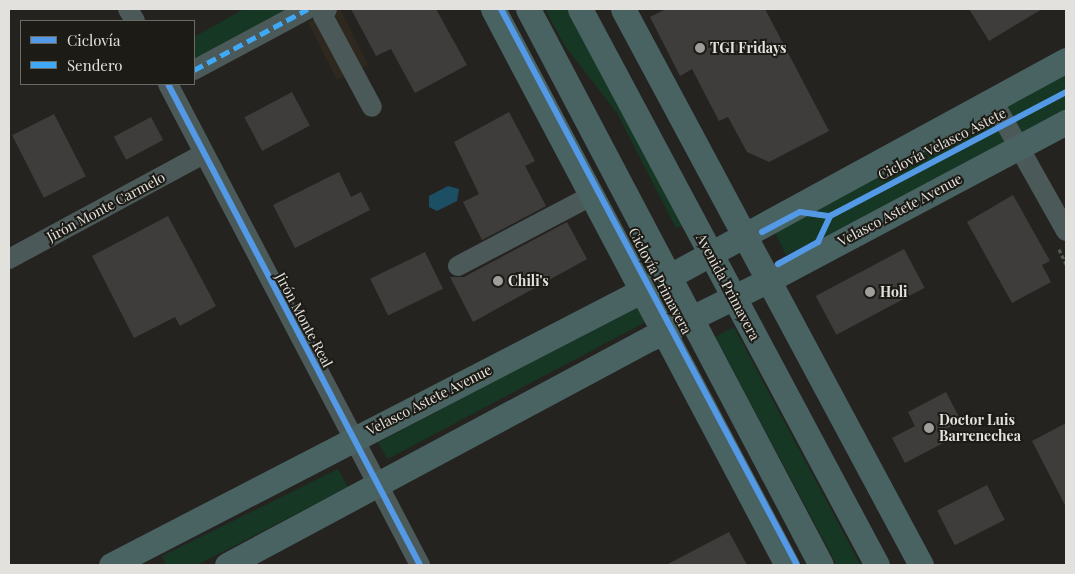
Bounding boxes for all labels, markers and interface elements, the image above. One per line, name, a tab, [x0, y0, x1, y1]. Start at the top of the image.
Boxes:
legend	[20, 20, 195, 85]
text: Ciclovía	[67, 30, 120, 50]
place label: TGI Fridays	[710, 40, 786, 56]
marker: TGI Fridays	[694, 42, 706, 54]
text: Sendero	[67, 55, 123, 75]
street label: Ciclovía Velasco Astete	[875, 104, 1009, 184]
street label: Jirón Monte Carmelo	[44, 169, 168, 245]
street label: Velasco Astete Avenue	[835, 170, 965, 250]
street label: Ciclovía Primavera	[625, 225, 695, 337]
street label: Avenida Primavera	[693, 231, 763, 343]
street label: Jirón Monte Real	[272, 270, 336, 370]
place label: Chili's	[508, 273, 549, 289]
marker: Chili's	[492, 275, 504, 287]
place label: Holi	[880, 284, 907, 300]
marker: Holi	[864, 286, 876, 298]
street label: Velasco Astete Avenue	[363, 361, 495, 439]
place label: Doctor Luis Barrenechea	[939, 412, 1021, 444]
marker: Doctor Luis Barrenechea	[923, 422, 935, 434]

